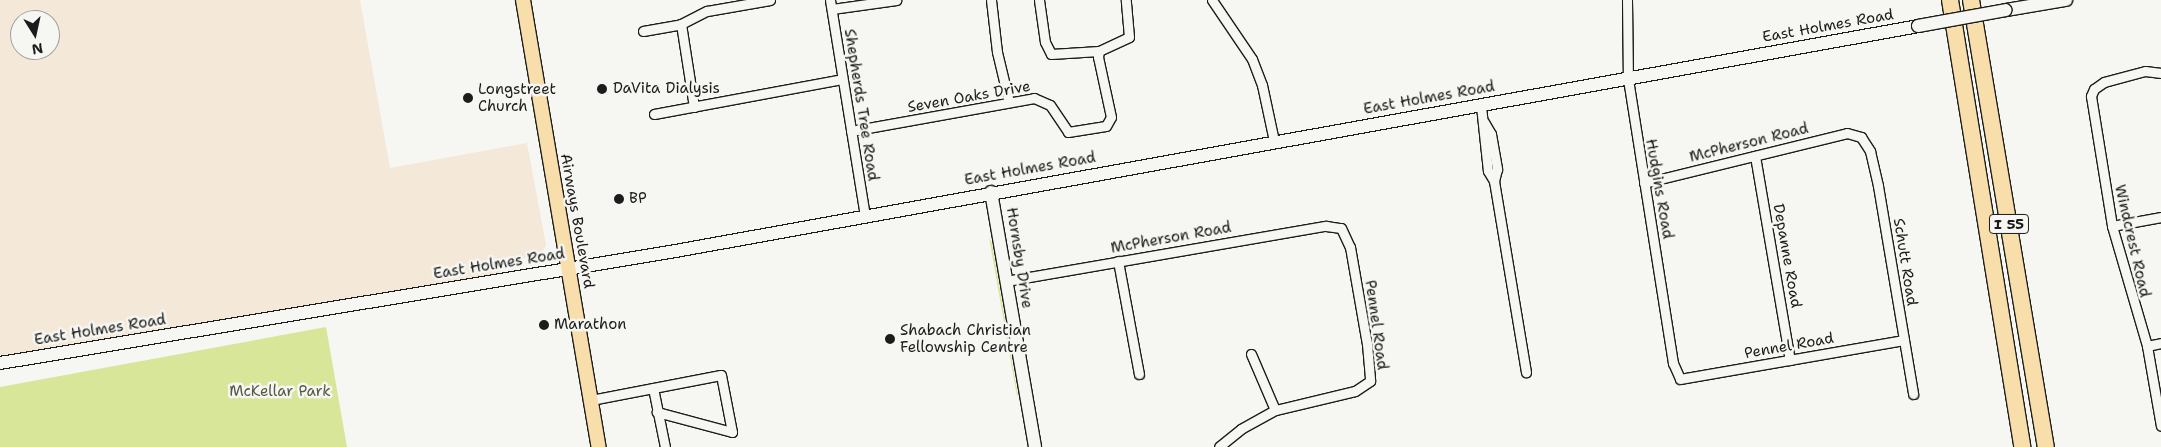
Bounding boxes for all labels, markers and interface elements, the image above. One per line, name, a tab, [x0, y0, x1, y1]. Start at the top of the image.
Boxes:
street label: East Holmes Road	[1761, 6, 1895, 46]
north arrow	[10, 10, 60, 60]
street label: Shepherds Tree Road	[840, 28, 882, 182]
text: N	[30, 39, 44, 59]
street label: Seven Oaks Drive	[906, 77, 1032, 117]
street label: East Holmes Road	[1362, 78, 1496, 118]
place label: Longstreet Church	[478, 80, 556, 115]
place label: DaVita Dialysis	[613, 80, 720, 98]
marker: DaVita Dialysis	[595, 82, 609, 96]
marker: Longstreet Church	[462, 92, 474, 104]
street label: McPherson Road	[1688, 120, 1810, 166]
street label: Hudgins Road	[1641, 138, 1677, 240]
street label: East Holmes Road	[963, 149, 1097, 189]
street label: Airways Boulevard	[556, 152, 598, 290]
street label: Windcrest Road	[2110, 183, 2154, 299]
place label: BP	[629, 190, 647, 208]
marker: BP	[613, 193, 625, 205]
street label: Depanne Road	[1769, 203, 1805, 309]
street label: Hornsby Drive	[1002, 206, 1036, 310]
road number: I 55	[1988, 212, 2030, 235]
street label: Schutt Road	[1889, 217, 1921, 307]
street label: McPherson Road	[1109, 219, 1233, 257]
street label: East Holmes Road	[432, 245, 566, 283]
street label: Pennel Road	[1361, 279, 1391, 371]
street label: East Holmes Road	[33, 311, 167, 349]
place label: Marathon	[554, 316, 626, 334]
marker: Marathon	[538, 319, 550, 331]
place label: Shabach Christian Fellowship Centre	[900, 321, 1031, 356]
street label: Pennel Road	[1743, 329, 1835, 363]
marker: Shabach Christian Fellowship Centre	[884, 333, 896, 345]
park label: McKellar Park	[229, 383, 331, 401]

